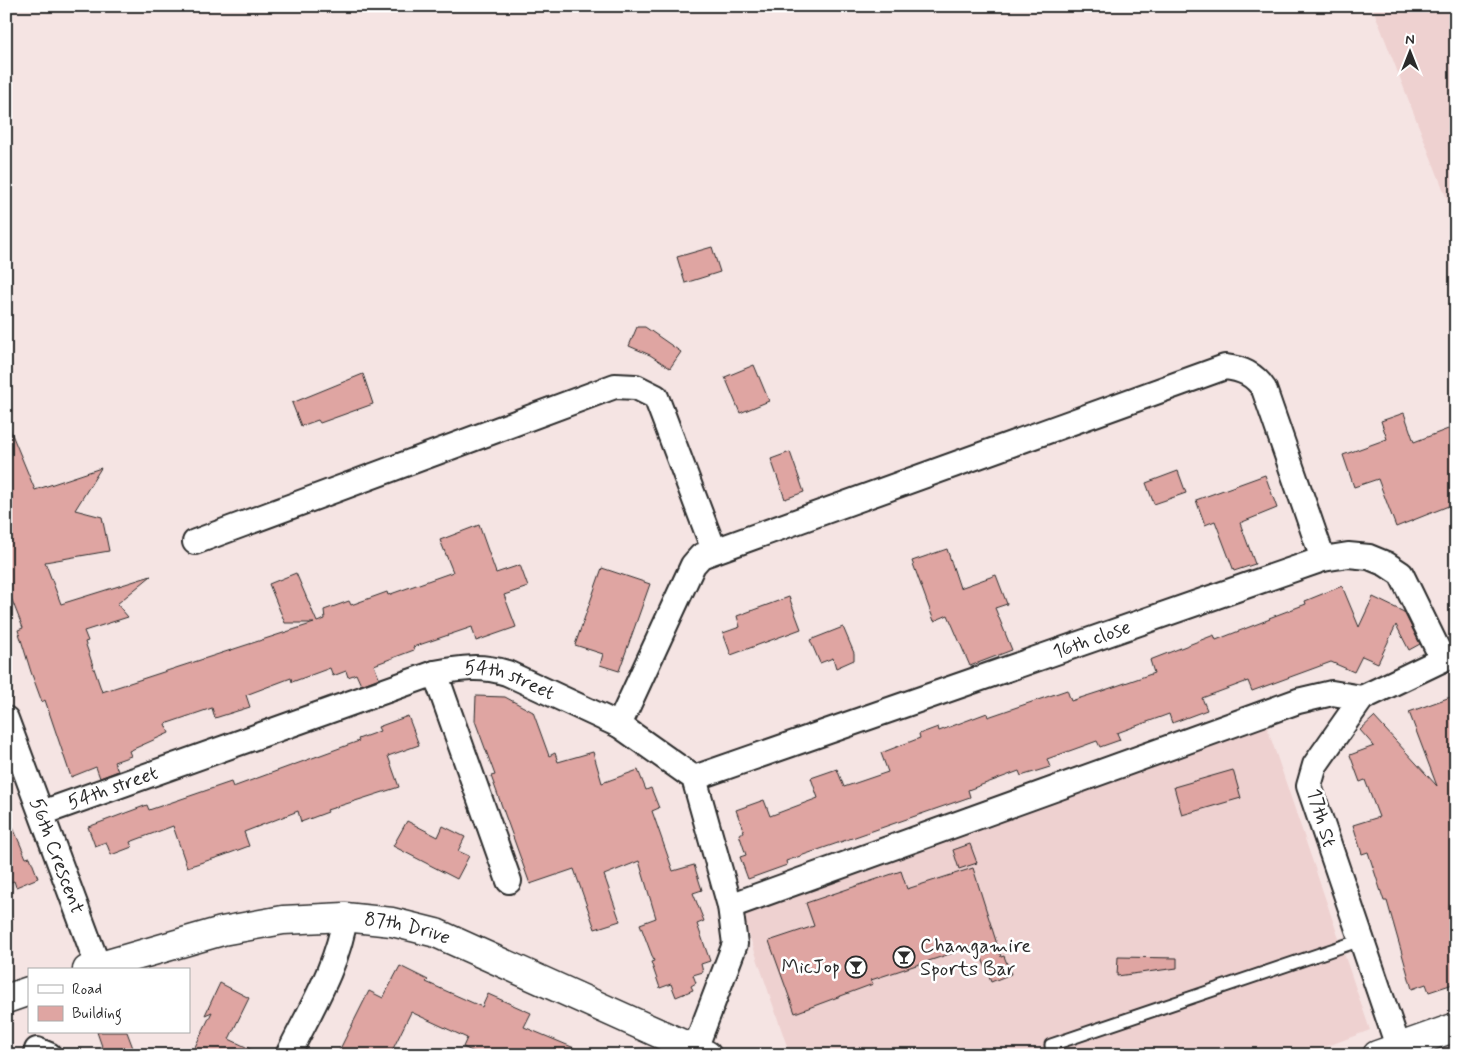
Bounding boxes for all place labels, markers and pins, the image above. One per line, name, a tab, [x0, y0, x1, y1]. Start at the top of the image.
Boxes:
place label: Changamire Sports Bar	[920, 933, 1031, 983]
bar icon: Changamire Sports Bar	[892, 945, 916, 969]
place label: MicJop	[782, 954, 840, 981]
bar icon: MicJop	[844, 955, 868, 979]

